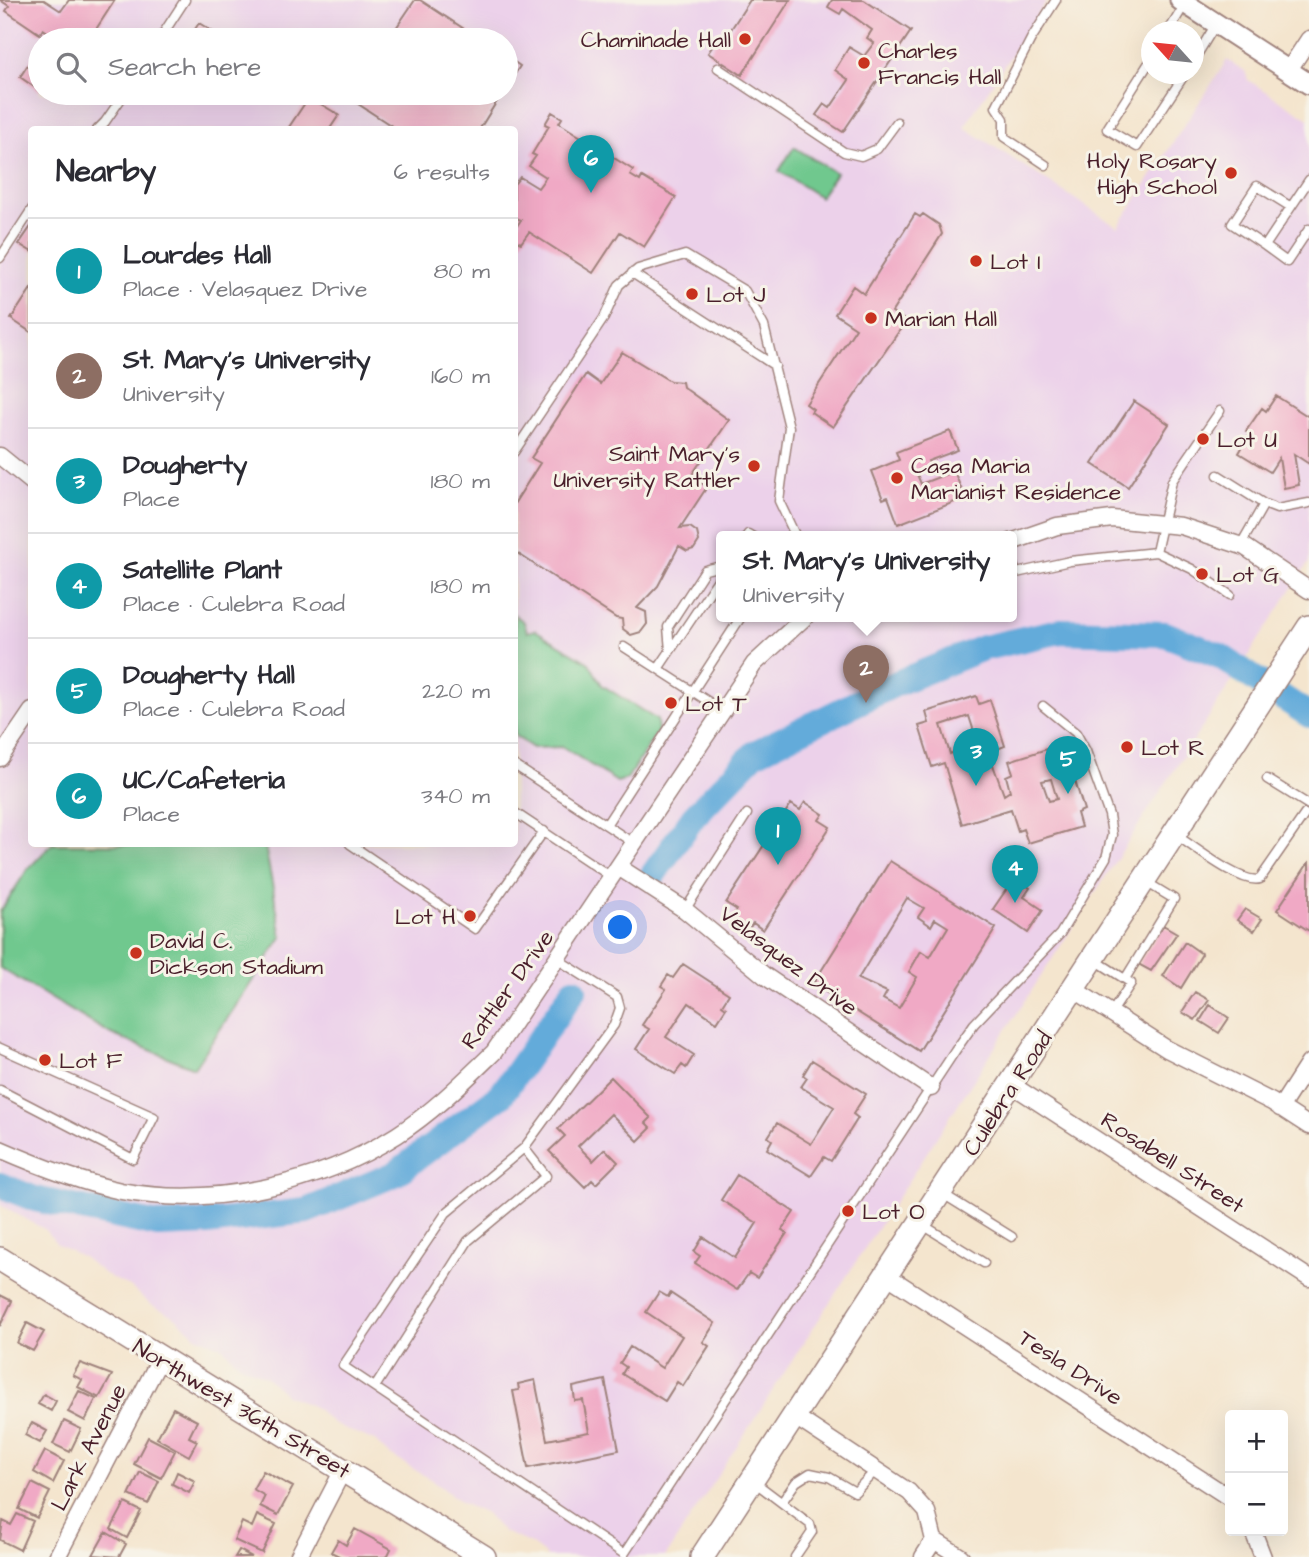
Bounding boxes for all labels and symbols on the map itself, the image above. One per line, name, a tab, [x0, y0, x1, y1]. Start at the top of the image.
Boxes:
north arrow	[1141, 21, 1204, 84]
place label: Chaminade Hall	[581, 24, 731, 56]
marker: Chaminade Hall	[737, 31, 753, 47]
place label: Charles Francis Hall	[878, 35, 1001, 93]
marker: Charles Francis Hall	[856, 55, 872, 71]
pin: 6	[568, 135, 614, 193]
place label: Holy Rosary High School	[1087, 145, 1217, 204]
marker: Holy Rosary High School	[1223, 165, 1239, 181]
place label: Lot I	[990, 246, 1041, 278]
marker: Lot I	[968, 253, 984, 269]
place label: Lot J	[706, 279, 766, 311]
marker: Lot J	[684, 286, 700, 302]
place label: Marian Hall	[885, 303, 997, 335]
marker: Marian Hall	[863, 310, 879, 326]
place label: Lot U	[1217, 424, 1277, 456]
marker: Lot U	[1195, 431, 1211, 447]
place label: Saint Mary's University Rattler	[553, 438, 740, 497]
place label: Casa Maria Marianist Residence	[911, 450, 1121, 508]
marker: Saint Mary's University Rattler	[746, 458, 762, 474]
marker: Casa Maria Marianist Residence	[889, 470, 905, 486]
place label: Lot G	[1216, 559, 1279, 591]
marker: Lot G	[1194, 566, 1210, 582]
pin: 2	[843, 645, 889, 703]
place label: Lot T	[685, 688, 747, 720]
marker: Lot T	[663, 695, 679, 711]
pin: 3	[953, 728, 999, 786]
place label: Lot R	[1141, 732, 1205, 764]
pin: 5	[1045, 736, 1091, 794]
marker: Lot R	[1119, 739, 1135, 755]
pin: 1	[755, 807, 801, 865]
pin: 4	[992, 845, 1038, 903]
street label: Velasquez Drive	[713, 898, 864, 1023]
place label: Lot H	[395, 901, 456, 933]
marker: Lot H	[462, 908, 478, 924]
your location	[603, 910, 637, 944]
street label: Rattler Drive	[454, 924, 562, 1056]
place label: David C. Dickson Stadium	[150, 925, 323, 983]
marker: David C. Dickson Stadium	[128, 945, 144, 961]
street label: Culebra Road	[955, 1025, 1060, 1162]
place label: Lot F	[59, 1045, 122, 1077]
marker: Lot F	[37, 1052, 53, 1068]
street label: Rosabell Street	[1094, 1104, 1251, 1222]
place label: Lot O	[862, 1196, 925, 1228]
marker: Lot O	[840, 1203, 856, 1219]
street label: Tesla Drive	[1012, 1322, 1129, 1413]
street label: Northwest 36th Street	[127, 1331, 357, 1487]
street label: Lark Avenue	[43, 1379, 135, 1516]

